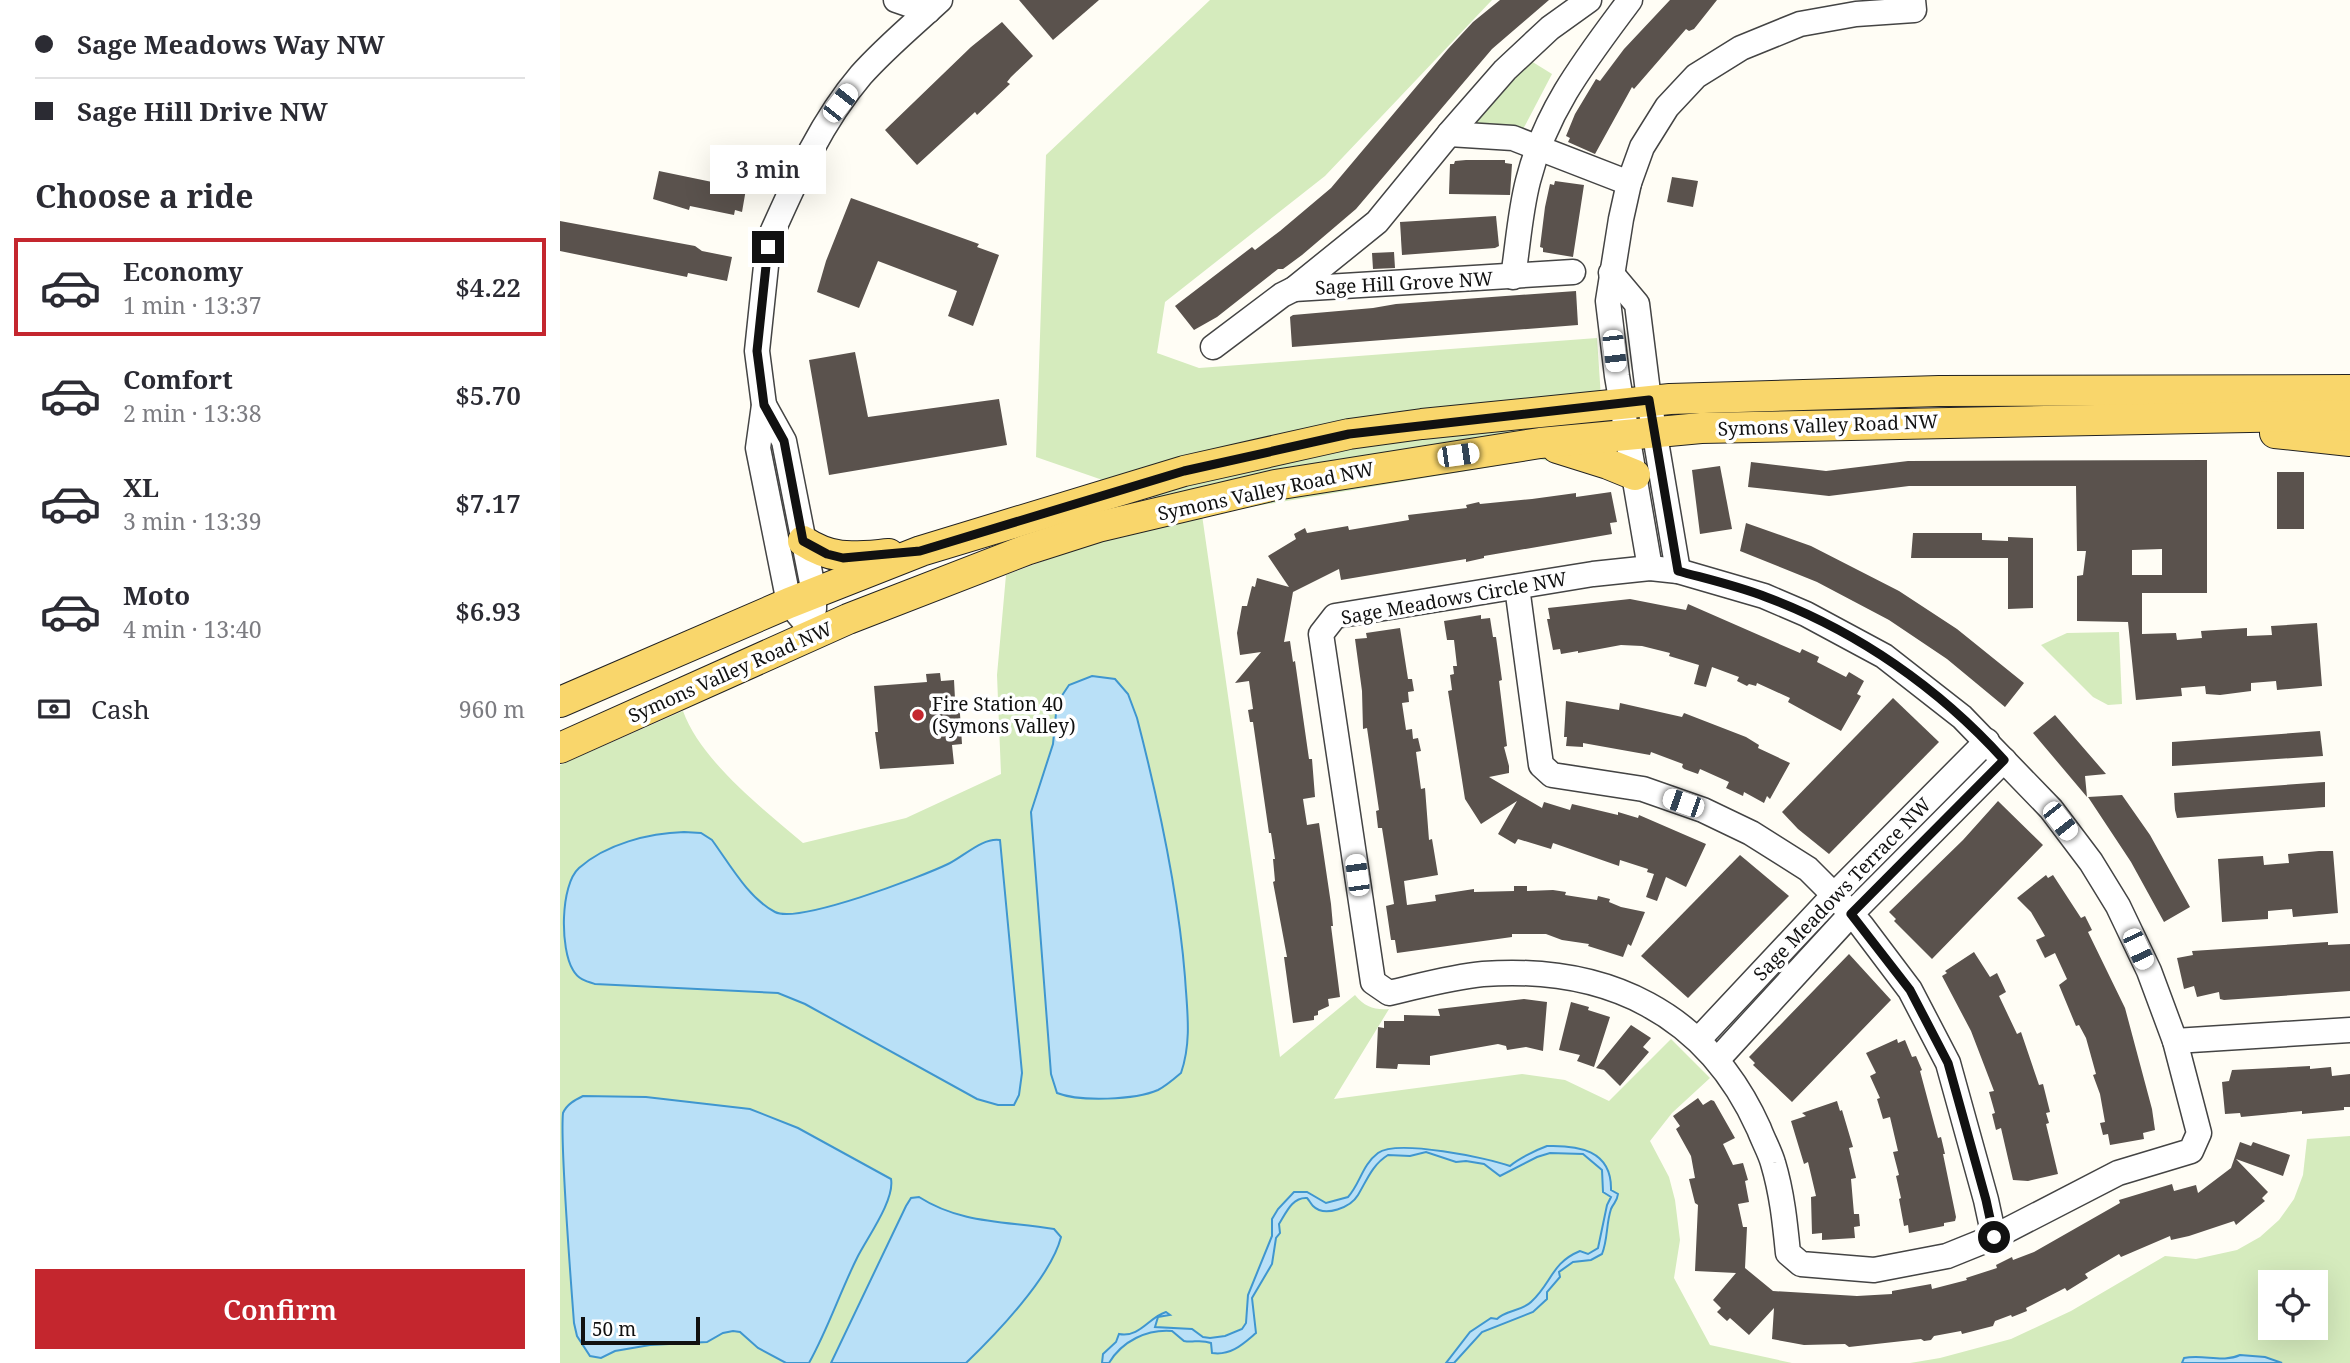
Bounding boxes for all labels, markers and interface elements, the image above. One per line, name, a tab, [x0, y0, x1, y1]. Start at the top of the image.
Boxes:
text: Sage Meadows Way NW	[77, 26, 385, 62]
car	[819, 80, 862, 126]
text: Sage Hill Drive NW	[77, 93, 328, 129]
callout: 3 min	[710, 146, 826, 194]
text: 3 min	[736, 153, 800, 185]
text: Choose a ride	[35, 174, 254, 217]
route end	[752, 231, 784, 263]
text: Economy	[123, 253, 243, 289]
icon: car	[39, 256, 102, 319]
street label: Sage Hill Grove NW	[1314, 265, 1494, 301]
text: $4.22	[455, 269, 521, 305]
text: 1 min · 13:37	[123, 289, 261, 321]
car	[1602, 329, 1627, 373]
text: Comfort	[123, 361, 233, 397]
icon: car	[39, 364, 102, 427]
text: $5.70	[455, 377, 521, 413]
text: 2 min · 13:38	[123, 397, 261, 429]
street label: Symons Valley Road NW	[1717, 408, 1939, 442]
car	[1436, 442, 1481, 468]
street label: Symons Valley Road NW	[1155, 455, 1377, 527]
text: XL	[123, 469, 159, 505]
icon: car	[39, 472, 102, 535]
text: $7.17	[455, 485, 521, 521]
text: 3 min · 13:39	[123, 505, 261, 537]
street label: Sage Meadows Circle NW	[1339, 565, 1569, 631]
text: Moto	[123, 577, 190, 613]
icon: car	[39, 580, 102, 643]
text: $6.93	[455, 593, 521, 629]
text: 4 min · 13:40	[123, 613, 261, 645]
street label: Symons Valley Road NW	[624, 615, 836, 729]
icon: cash	[35, 690, 73, 728]
text: Cash	[91, 691, 150, 727]
place label: Fire Station 40 (Symons Valley)	[932, 691, 1076, 739]
text: 960 m	[459, 693, 525, 725]
marker: Fire Station 40 (Symons Valley)	[910, 707, 926, 723]
car	[1660, 786, 1707, 820]
street label: Sage Meadows Terrace NW	[1747, 792, 1937, 986]
car	[2039, 798, 2082, 844]
car	[1344, 853, 1371, 897]
car	[2120, 926, 2157, 972]
route start	[1978, 1221, 2010, 1253]
button: Confirm	[35, 1269, 525, 1349]
map controls	[2258, 1270, 2328, 1340]
button: locate	[2258, 1270, 2328, 1340]
scale bar	[581, 1314, 700, 1346]
text: 50 m	[592, 1316, 636, 1342]

